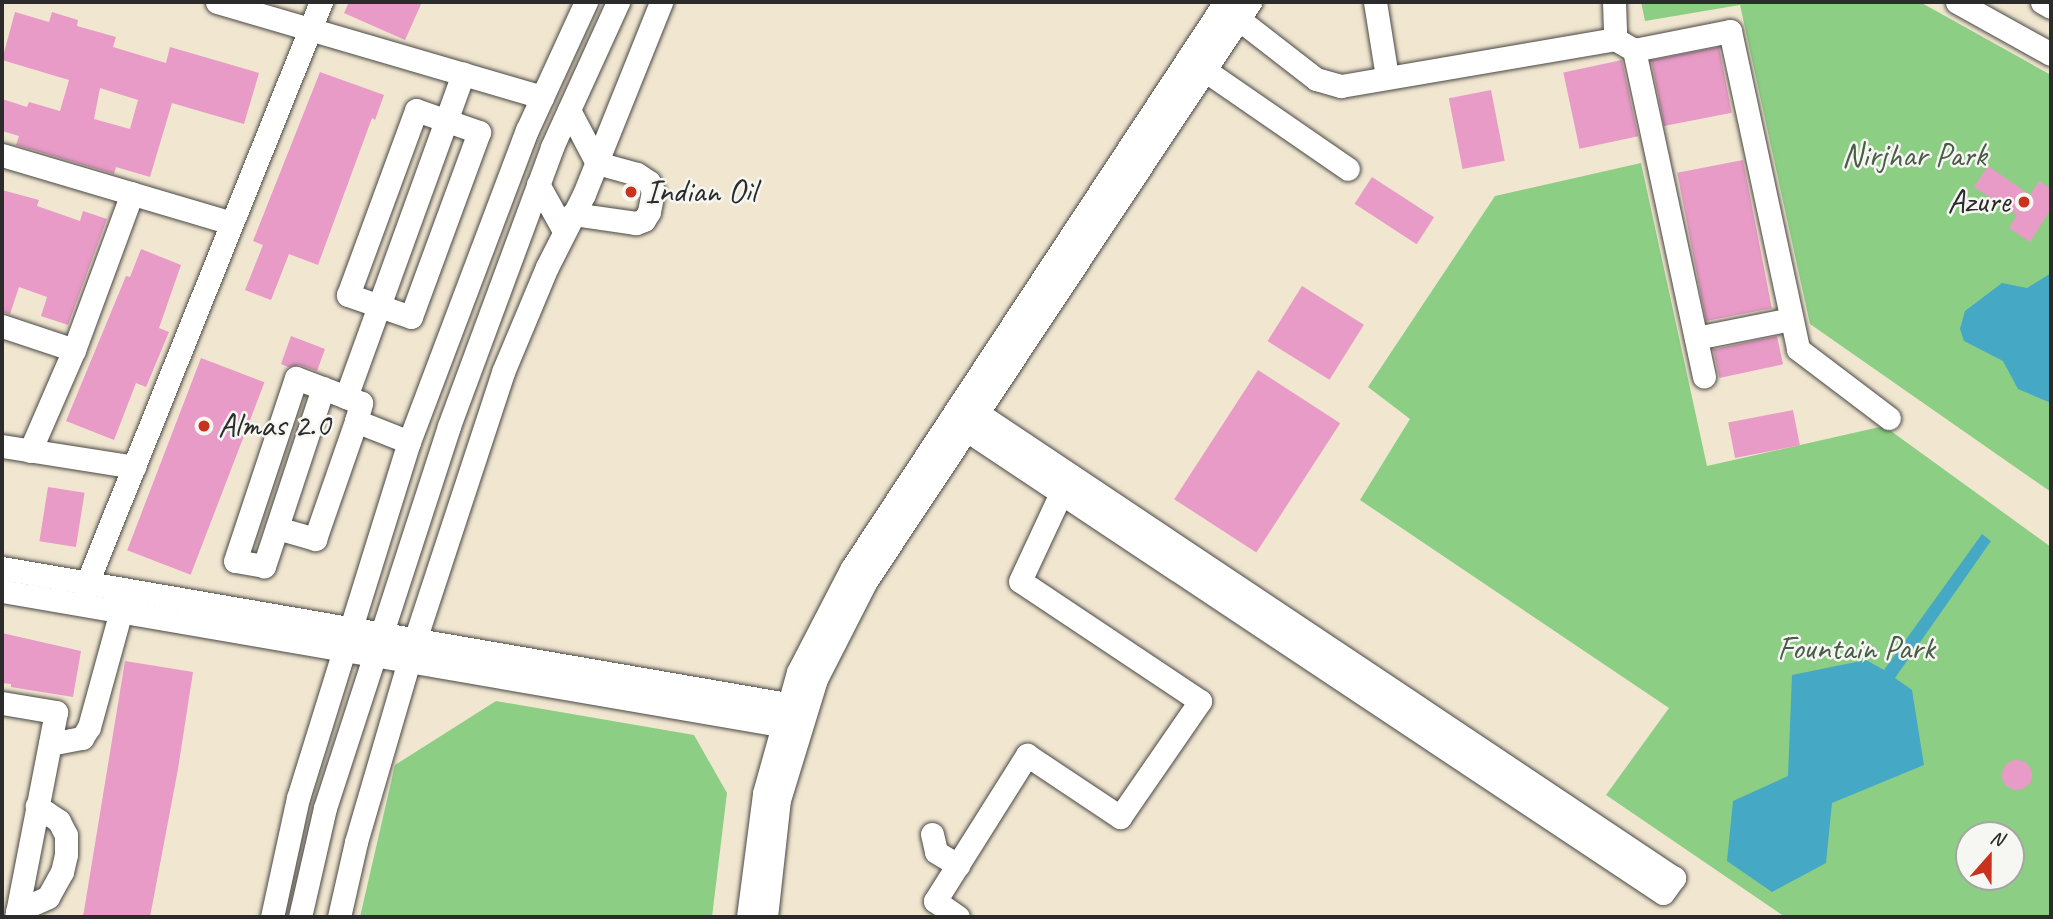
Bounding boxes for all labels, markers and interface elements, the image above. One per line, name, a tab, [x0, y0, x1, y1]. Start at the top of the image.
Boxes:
park label: Nirjhar Park	[1841, 136, 1987, 176]
place label: Indian Oil	[645, 172, 757, 212]
place label: Azure	[1948, 182, 2010, 222]
marker: Indian Oil	[623, 184, 639, 200]
marker: Azure	[2016, 194, 2032, 210]
place label: Almas 2.0	[218, 406, 330, 446]
marker: Almas 2.0	[196, 418, 212, 434]
park label: Fountain Park	[1777, 629, 1935, 669]
north arrow	[1955, 821, 2025, 891]
text: N	[1987, 825, 2007, 852]

